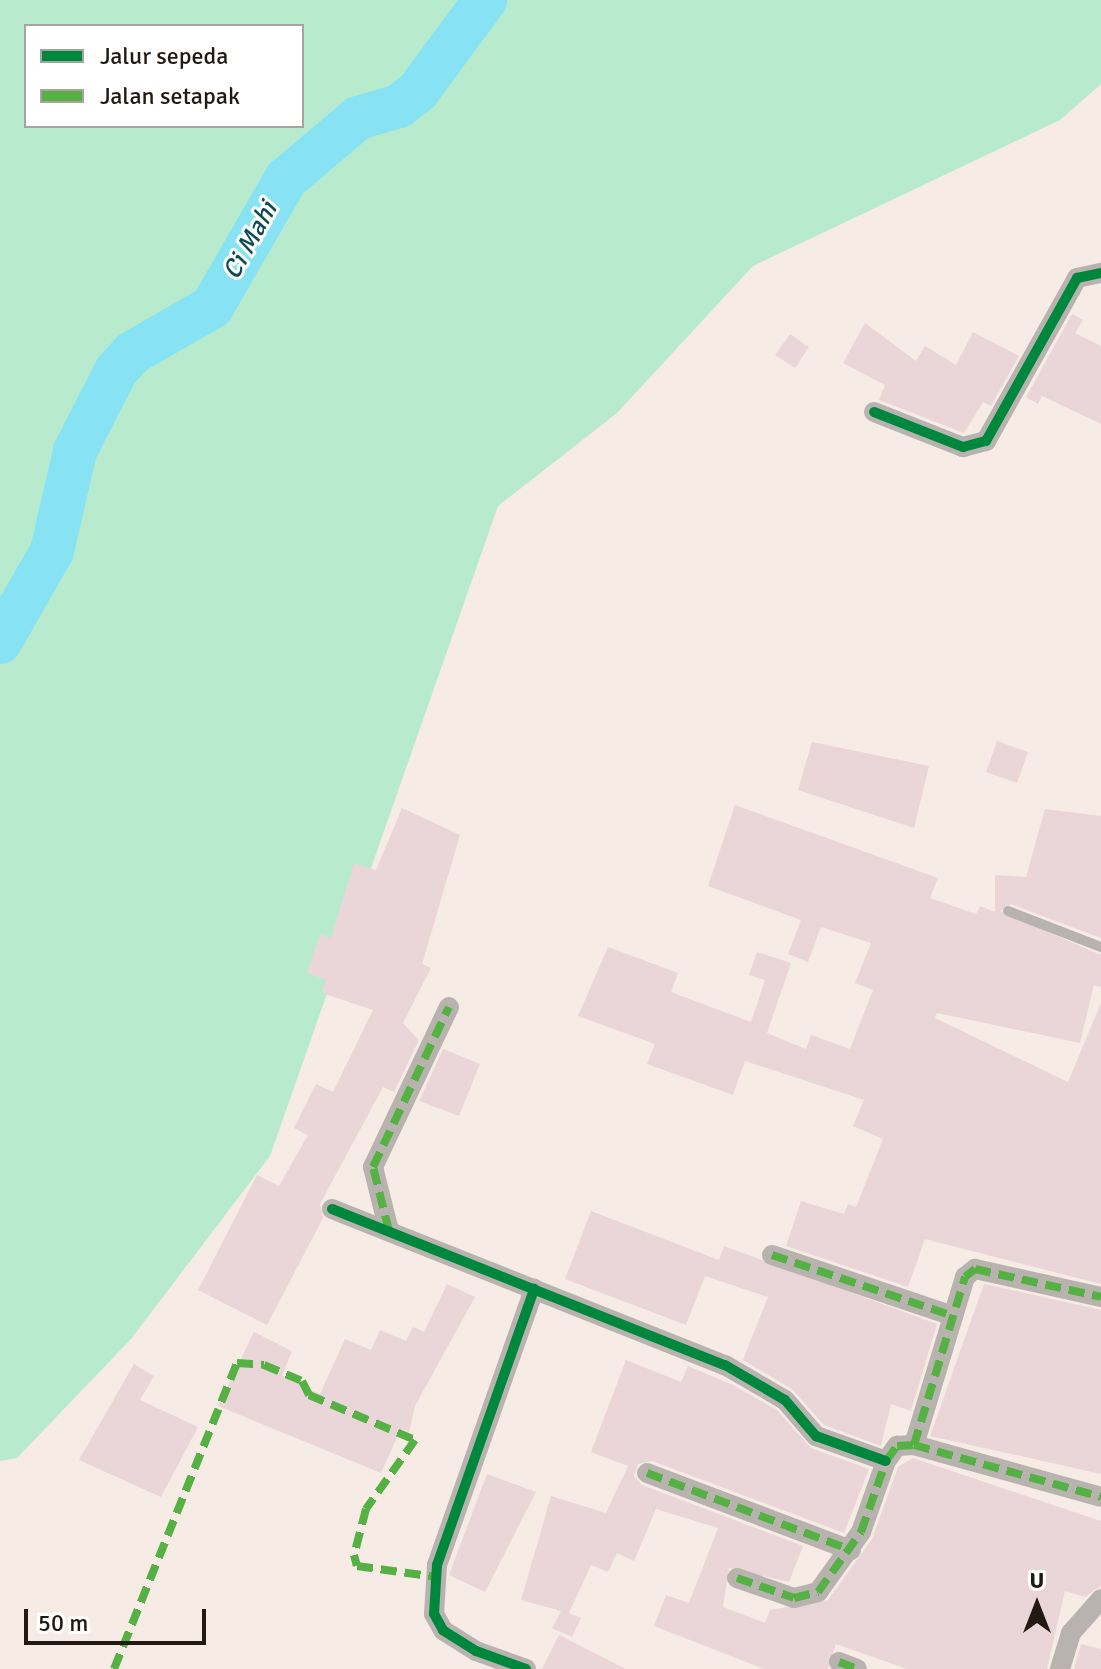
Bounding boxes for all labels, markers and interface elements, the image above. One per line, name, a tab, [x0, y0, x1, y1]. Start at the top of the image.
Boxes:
legend	[24, 24, 304, 128]
text: Jalur sepeda	[100, 41, 228, 71]
text: Jalan setapak	[100, 81, 240, 111]
water label: Ci Mahi	[217, 197, 285, 285]
north arrow	[997, 1565, 1077, 1645]
text: U	[1030, 1567, 1044, 1594]
scale bar	[28, 1593, 210, 1643]
text: 50 m	[38, 1608, 88, 1638]

